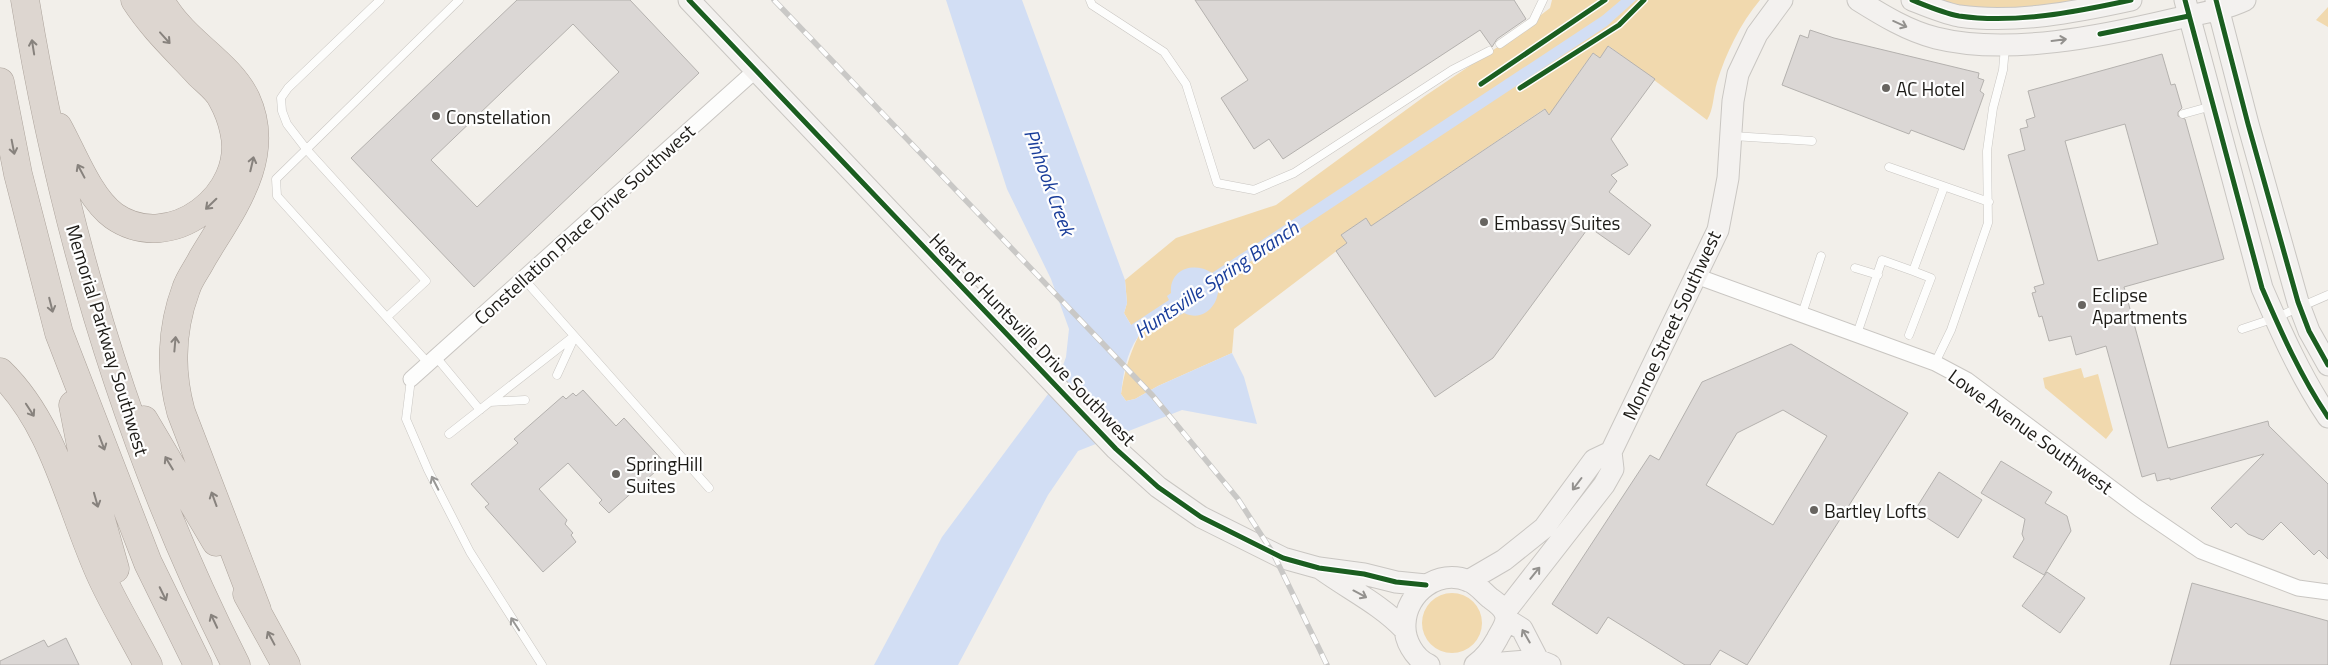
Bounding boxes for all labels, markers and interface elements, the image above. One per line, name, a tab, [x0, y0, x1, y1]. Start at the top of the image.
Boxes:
one-way arrow	[1892, 20, 1907, 30]
one-way arrow	[159, 32, 171, 44]
one-way arrow	[2051, 34, 2067, 44]
one-way arrow	[27, 39, 37, 55]
place label: AC Hotel	[1896, 74, 1965, 103]
marker: AC Hotel	[1880, 82, 1892, 94]
place label: Constellation	[446, 102, 551, 131]
marker: Constellation	[430, 110, 442, 122]
street label: Constellation Place Drive Southwest	[467, 116, 701, 331]
water label: Pinhook Creek	[1016, 124, 1084, 242]
one-way arrow	[9, 138, 18, 154]
one-way arrow	[248, 157, 257, 173]
one-way arrow	[76, 164, 86, 178]
one-way arrow	[205, 198, 217, 210]
place label: Embassy Suites	[1494, 208, 1621, 237]
water label: Huntsville Spring Branch	[1128, 212, 1305, 346]
marker: Embassy Suites	[1478, 216, 1490, 228]
street label: Memorial Parkway Southwest	[59, 221, 157, 460]
street label: Monroe Street Southwest	[1614, 225, 1728, 425]
street label: Heart of Huntsville Drive Southwest	[923, 226, 1143, 452]
place label: Eclipse Apartments	[2092, 280, 2187, 331]
one-way arrow	[47, 296, 57, 312]
marker: Eclipse Apartments	[2076, 299, 2088, 311]
one-way arrow	[170, 336, 179, 352]
street label: Lowe Avenue Southwest	[1943, 361, 2120, 501]
one-way arrow	[25, 402, 35, 416]
one-way arrow	[98, 436, 107, 451]
place label: SpringHill Suites	[626, 449, 703, 500]
one-way arrow	[164, 456, 174, 470]
marker: SpringHill Suites	[610, 468, 622, 480]
one-way arrow	[430, 476, 439, 491]
one-way arrow	[1572, 477, 1582, 491]
one-way arrow	[91, 491, 101, 507]
one-way arrow	[209, 492, 218, 508]
place label: Bartley Lofts	[1824, 496, 1927, 525]
marker: Bartley Lofts	[1808, 504, 1820, 516]
one-way arrow	[1529, 567, 1540, 580]
one-way arrow	[159, 586, 169, 601]
one-way arrow	[1352, 590, 1367, 599]
one-way arrow	[209, 614, 219, 629]
one-way arrow	[510, 617, 520, 631]
one-way arrow	[1521, 629, 1531, 644]
one-way arrow	[266, 630, 276, 645]

